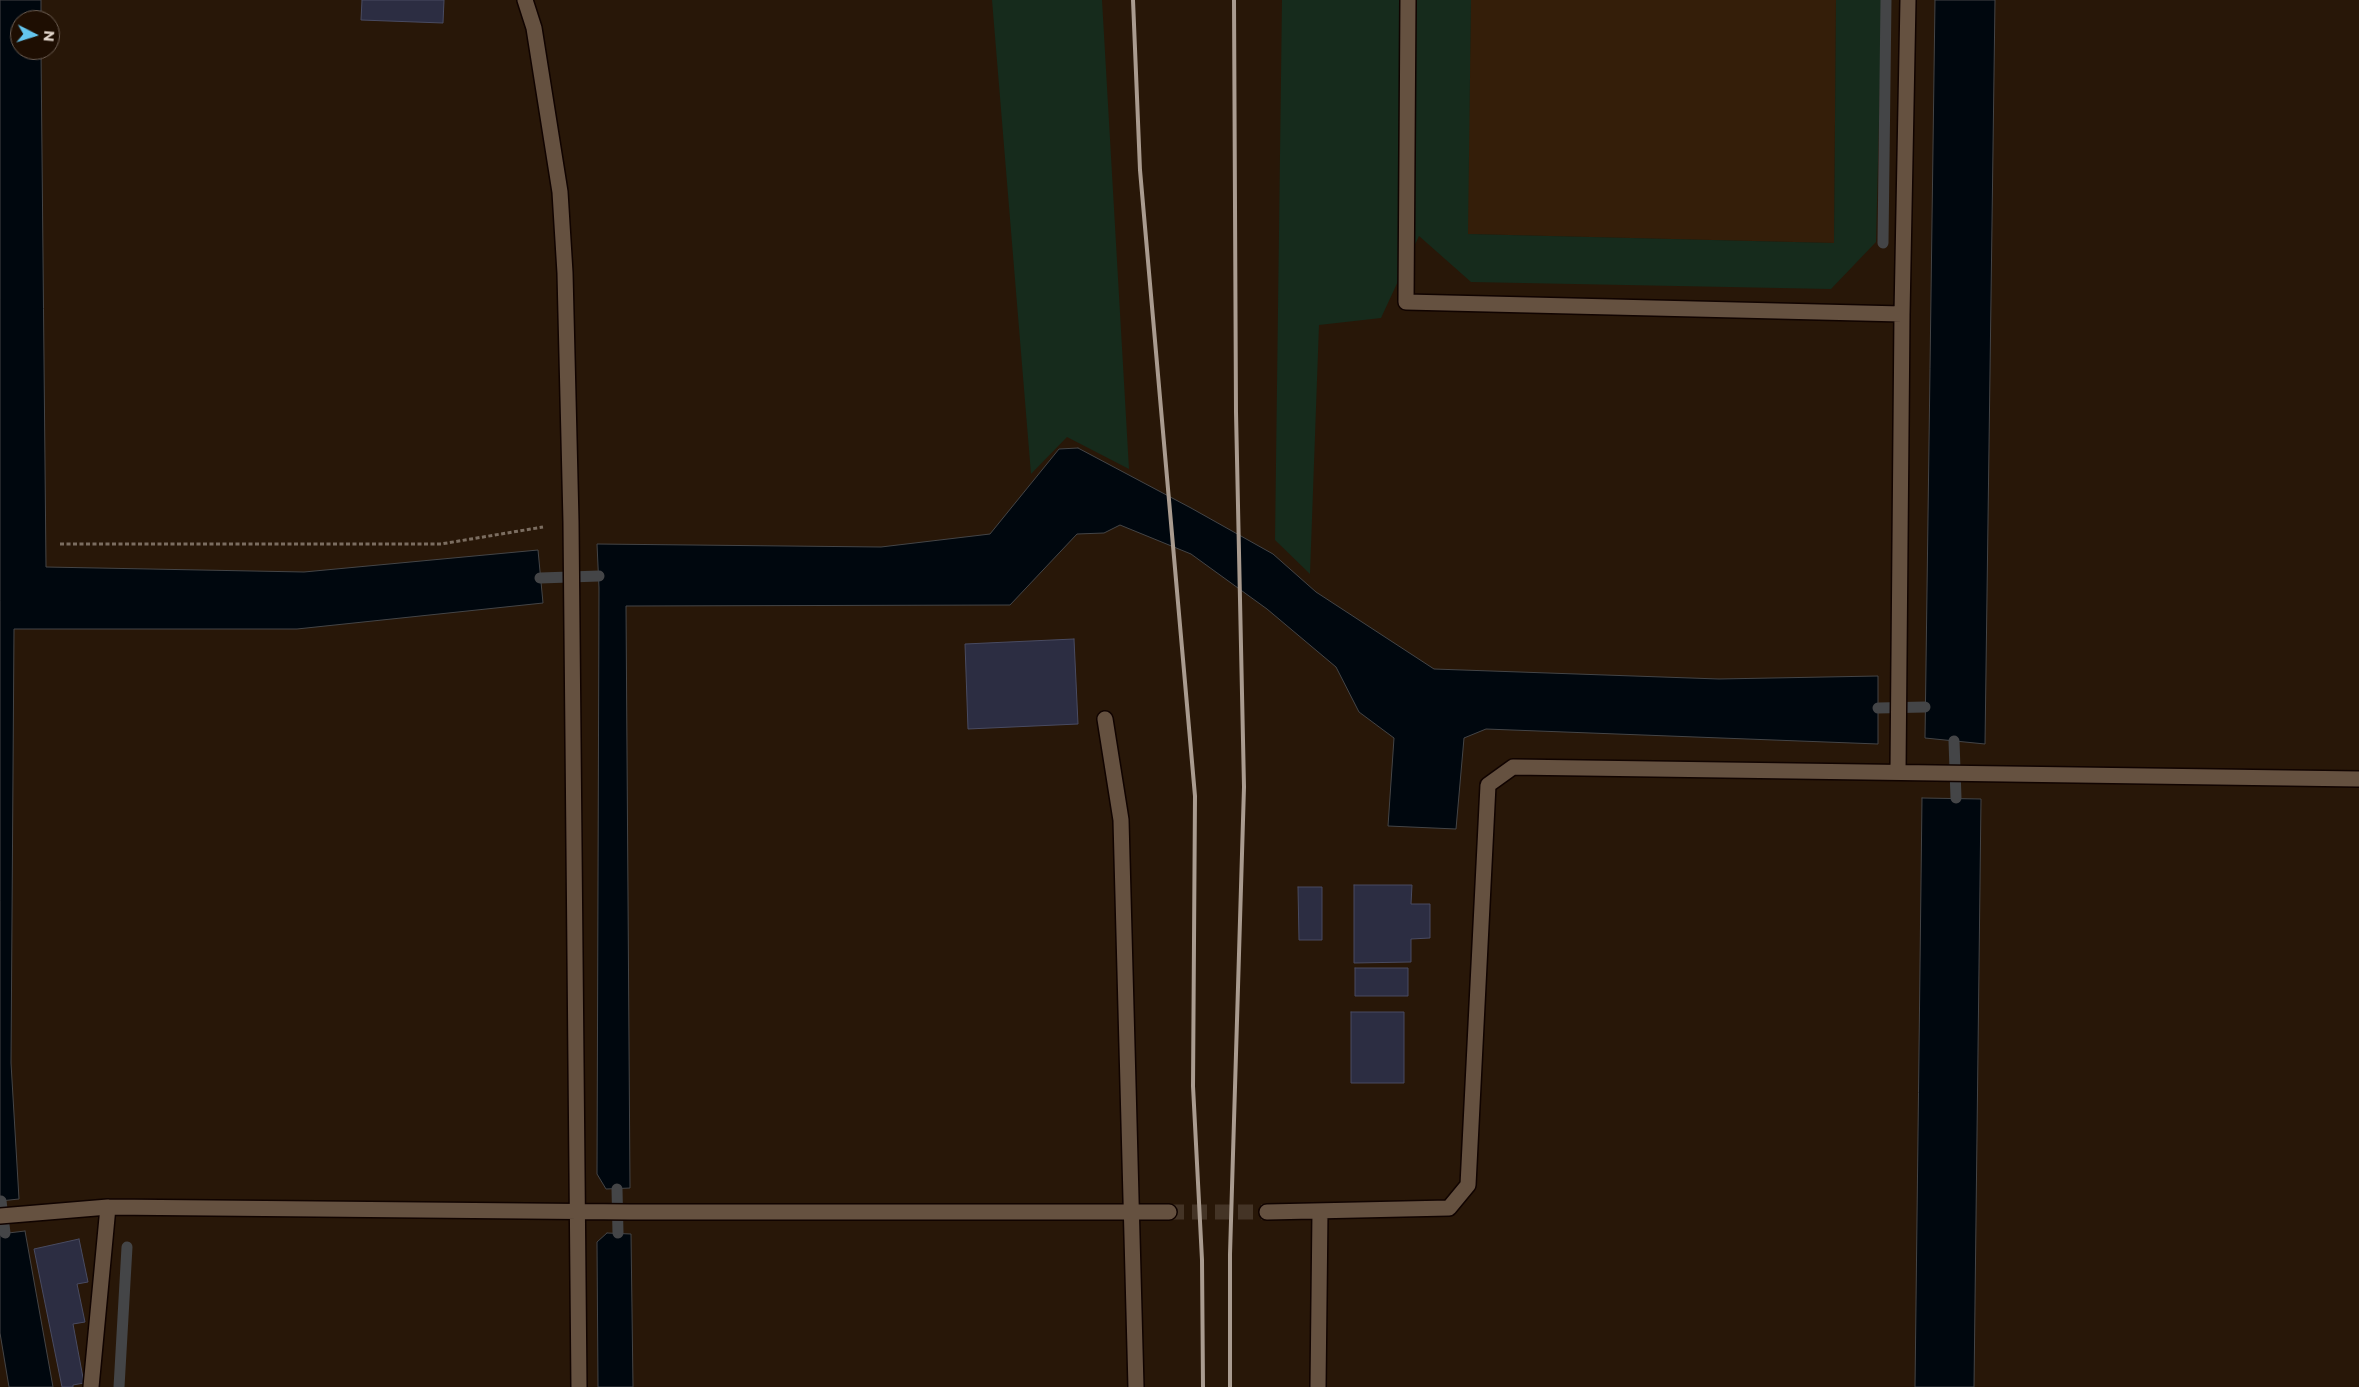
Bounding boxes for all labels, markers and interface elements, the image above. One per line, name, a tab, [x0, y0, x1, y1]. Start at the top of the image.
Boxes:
north arrow	[10, 10, 60, 60]
text: N	[39, 30, 58, 43]

